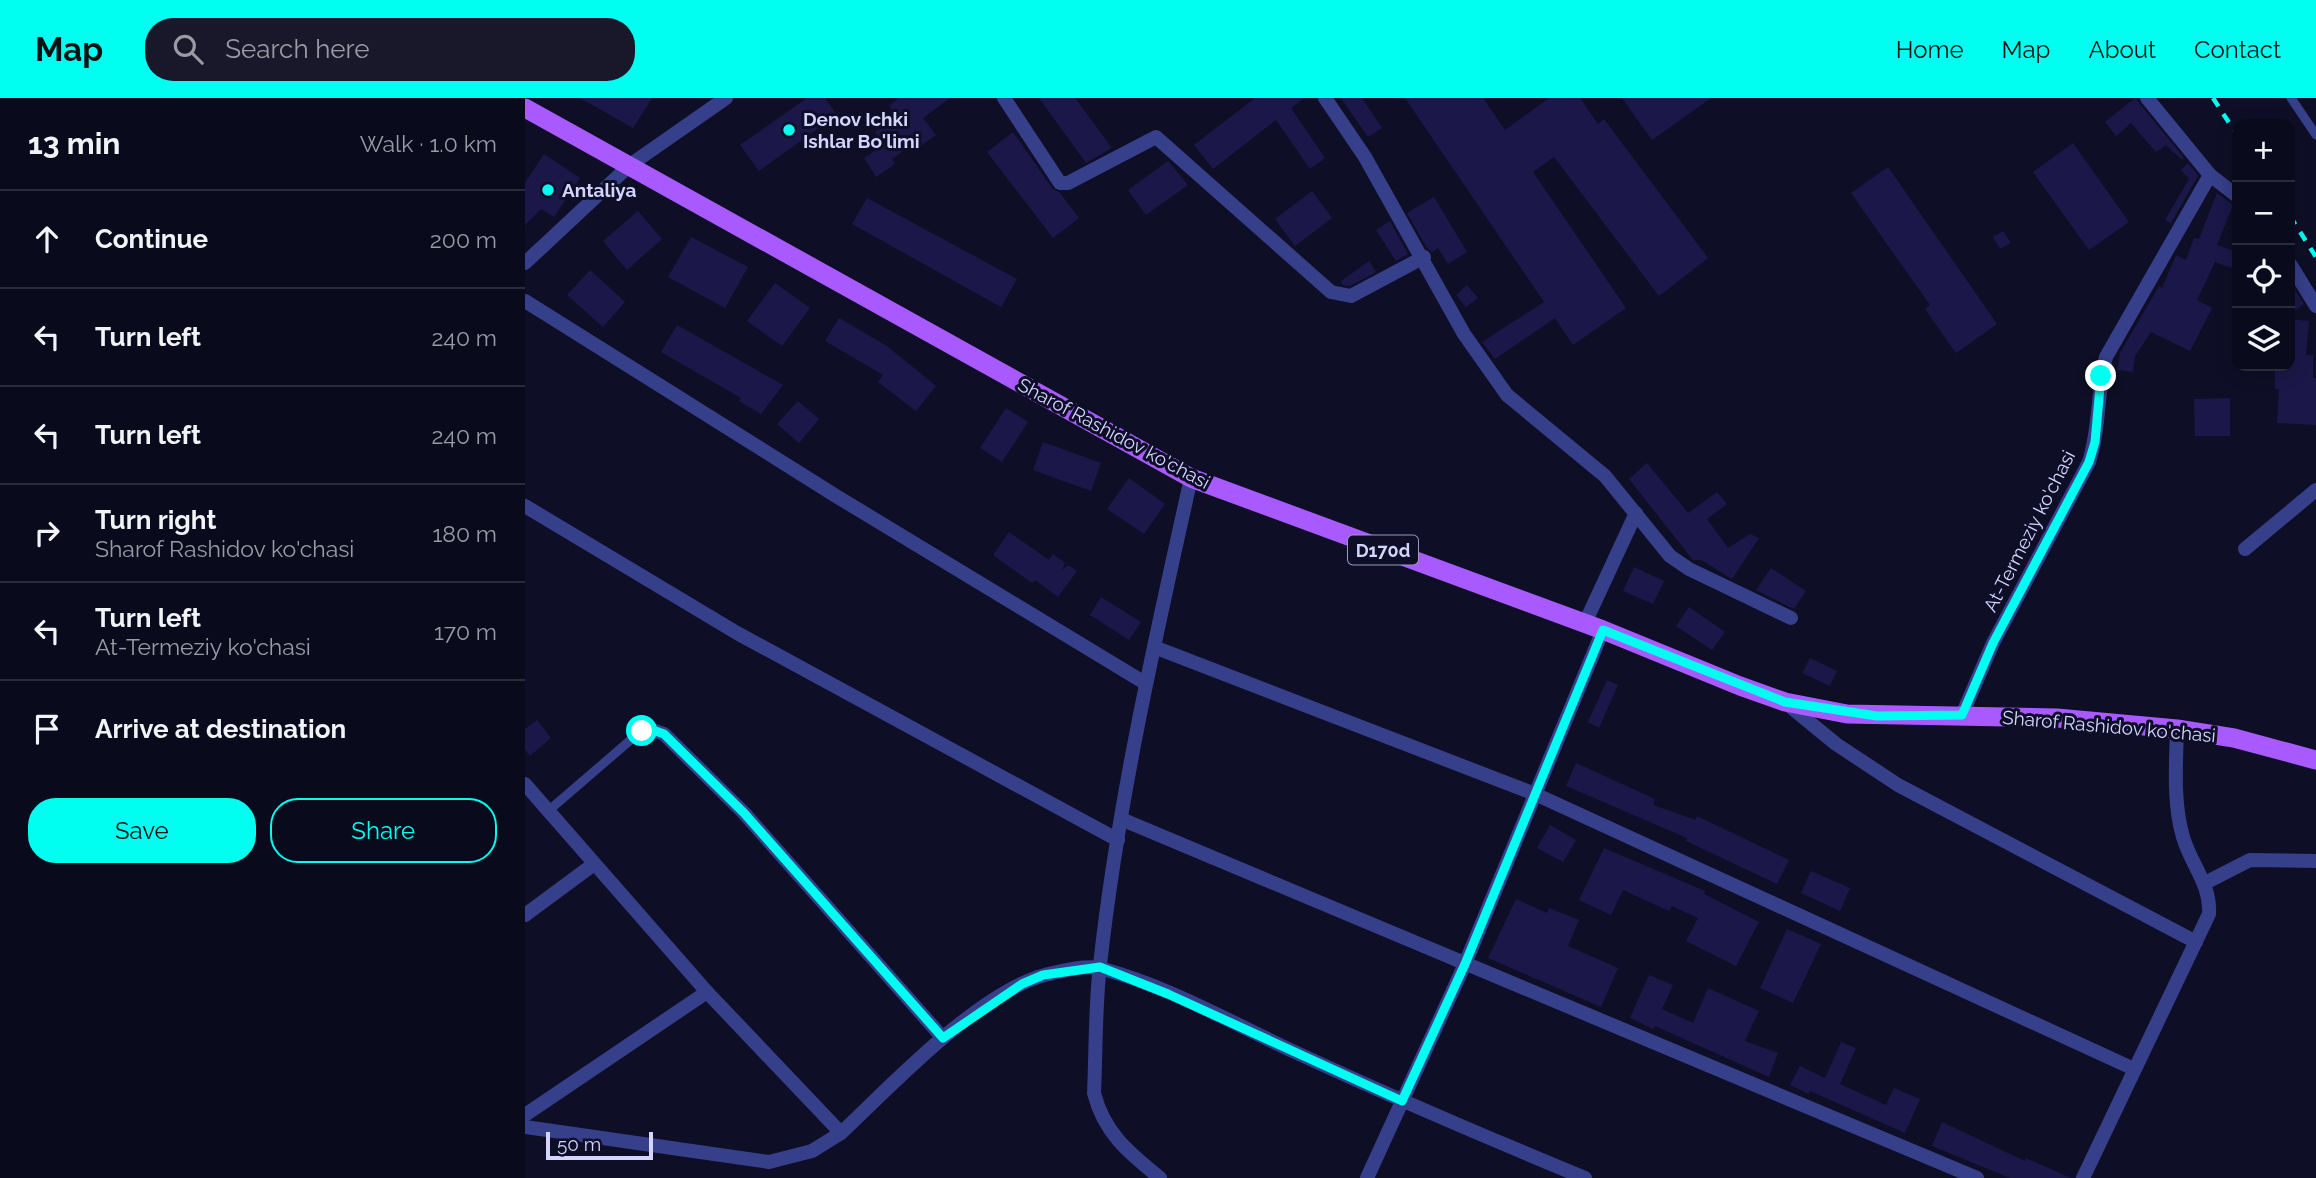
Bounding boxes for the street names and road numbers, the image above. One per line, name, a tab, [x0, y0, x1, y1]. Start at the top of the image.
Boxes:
street label: Sharof Rashidov ko'chasi	[1014, 373, 1214, 493]
street label: At-Termeziy ko'chasi	[1979, 447, 2079, 615]
road number: D170d	[1348, 536, 1418, 564]
street label: Sharof Rashidov ko'chasi	[2001, 706, 2217, 746]

